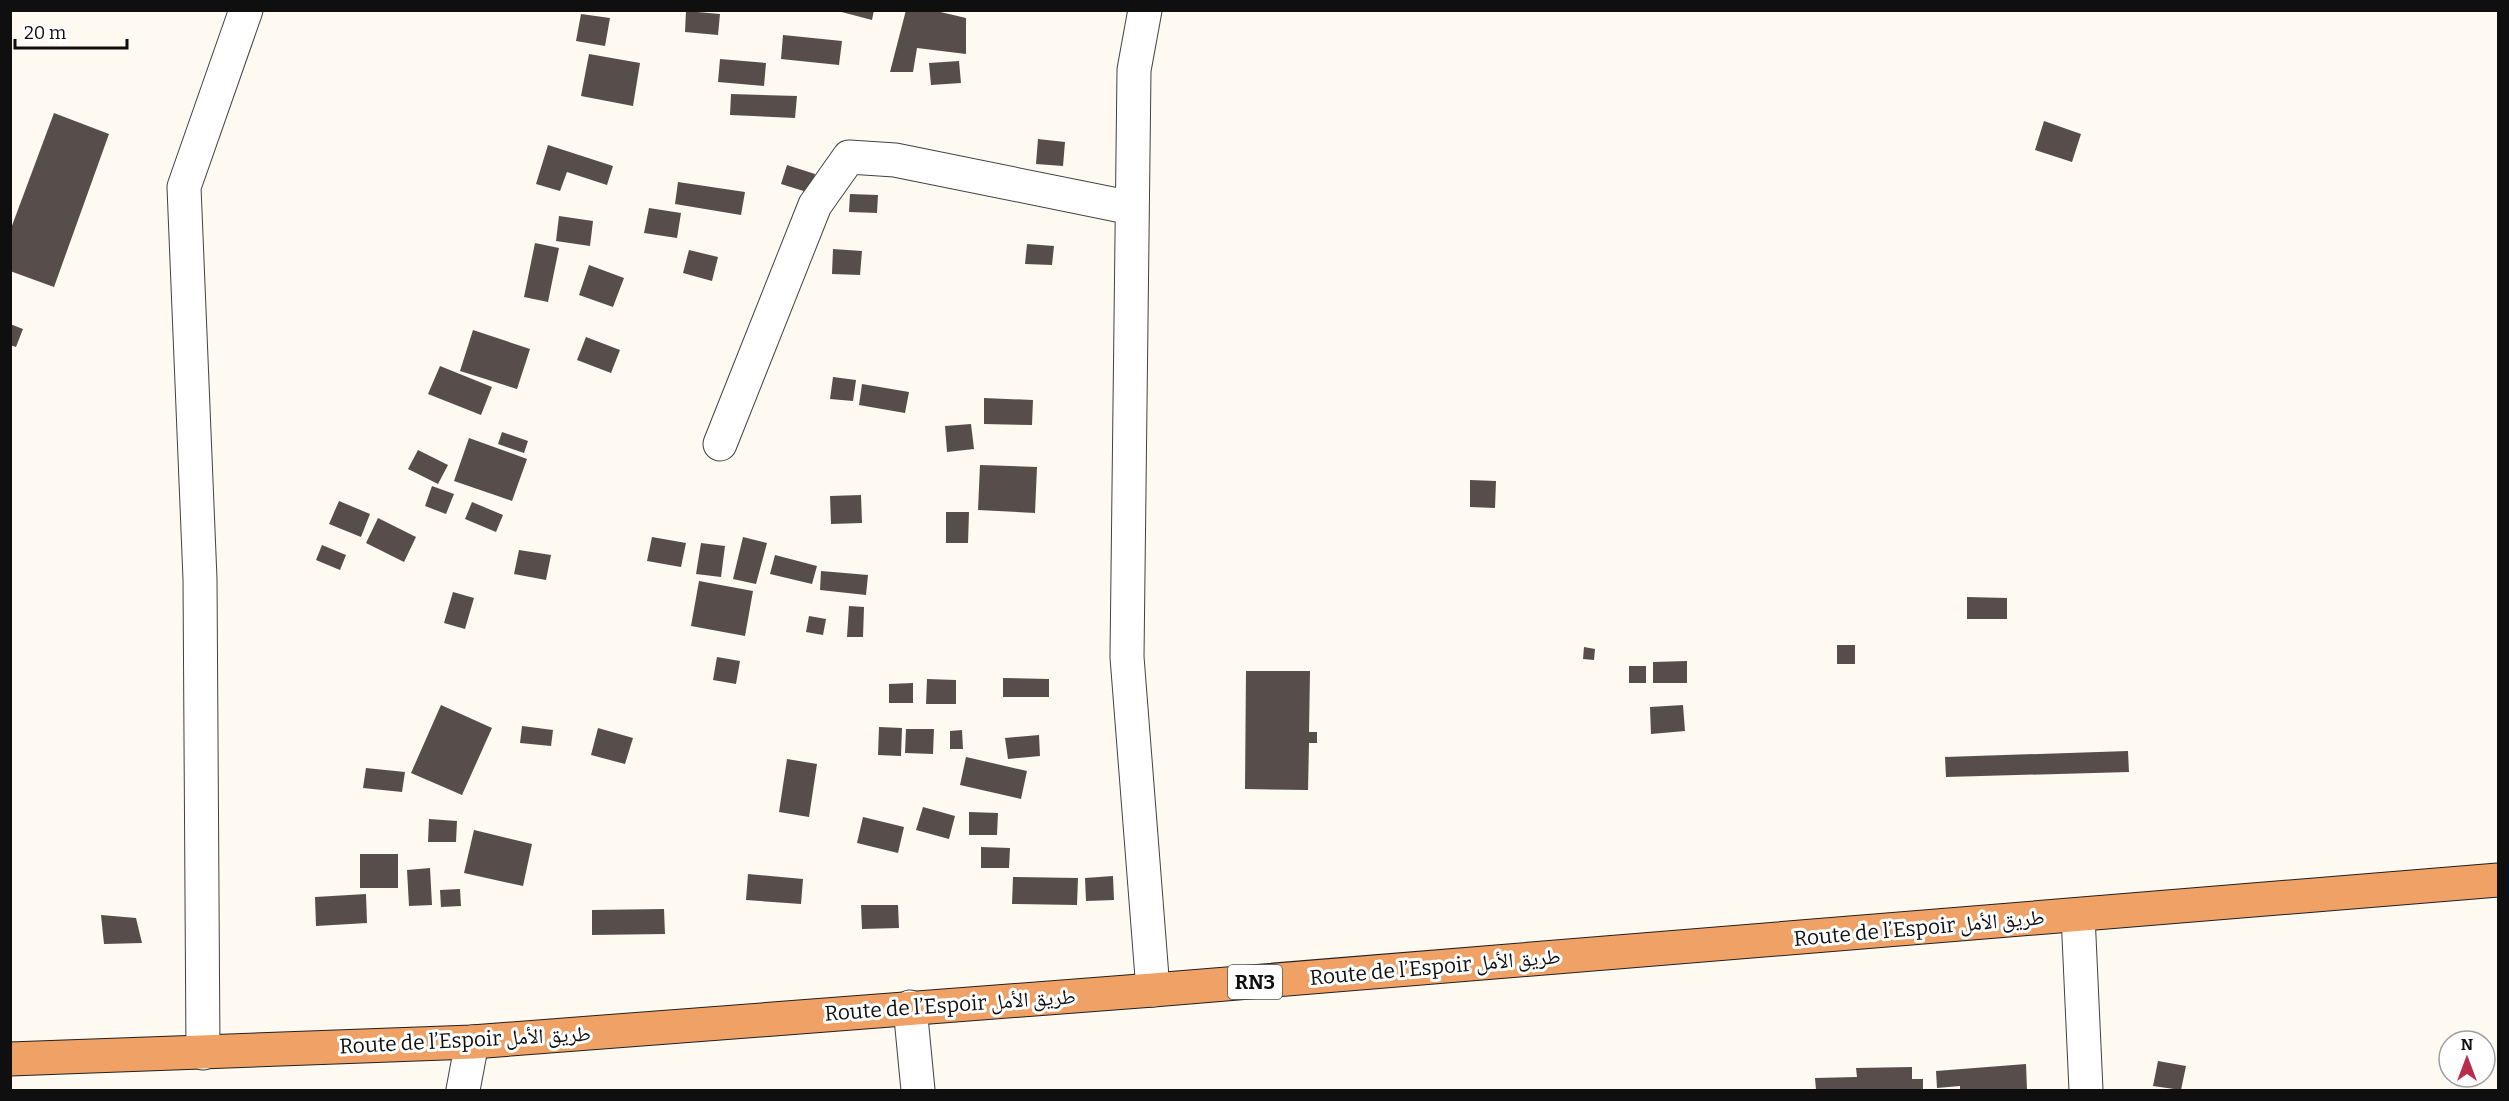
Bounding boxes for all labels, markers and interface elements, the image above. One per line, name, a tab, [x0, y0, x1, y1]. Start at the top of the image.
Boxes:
scale bar	[15, 12, 128, 50]
text: 20 m	[24, 22, 66, 44]
street label: Route de l’Espoir طريق الأمل	[1793, 904, 2045, 952]
street label: Route de l’Espoir طريق الأمل	[1309, 943, 1561, 991]
road number: RN3	[1228, 965, 1282, 999]
street label: Route de l’Espoir طريق الأمل	[824, 983, 1076, 1027]
street label: Route de l’Espoir طريق الأمل	[339, 1020, 591, 1060]
north arrow	[2437, 1029, 2497, 1089]
text: N	[2461, 1035, 2473, 1054]

